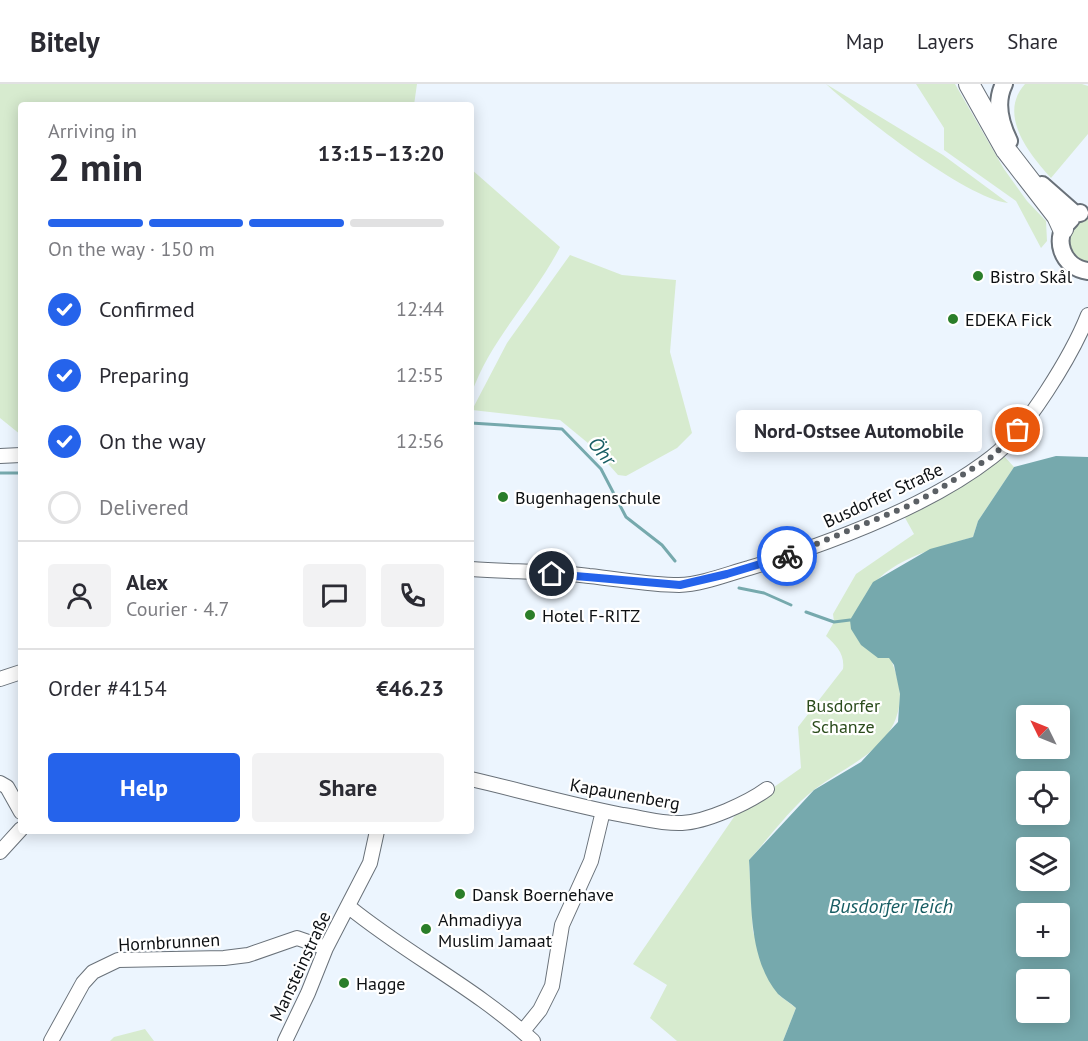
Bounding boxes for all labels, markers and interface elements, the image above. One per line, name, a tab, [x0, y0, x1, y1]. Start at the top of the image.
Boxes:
text: Bitely	[30, 23, 100, 60]
text: Map	[846, 28, 884, 55]
text: Layers	[917, 28, 974, 55]
text: Share	[1007, 28, 1058, 55]
text: Arriving in	[48, 118, 137, 144]
text: 13:15–13:20	[318, 139, 444, 167]
text: 2 min	[48, 141, 143, 192]
text: On the way · 150 m	[48, 236, 215, 262]
place label: Bistro Skål	[990, 265, 1073, 288]
marker: Bistro Skål	[971, 269, 985, 283]
icon: check	[48, 293, 81, 326]
text: Confirmed	[99, 295, 195, 323]
text: 12:44	[396, 296, 444, 322]
place label: EDEKA Fick	[965, 308, 1052, 331]
marker: EDEKA Fick	[946, 312, 960, 326]
icon: check	[48, 359, 81, 392]
text: Preparing	[99, 361, 189, 389]
text: 12:55	[396, 362, 444, 388]
pin	[992, 404, 1043, 455]
callout: Nord-Ostsee Automobile	[736, 409, 982, 451]
icon: bag	[1001, 413, 1034, 446]
text: Nord-Ostsee Automobile	[754, 418, 964, 444]
icon: check	[48, 425, 81, 458]
text: On the way	[99, 427, 206, 455]
text: 12:56	[396, 428, 444, 454]
water label: Öhr	[582, 431, 623, 472]
street label: Busdorfer Straße	[820, 457, 946, 533]
place label: Bugenhagenschule	[515, 486, 661, 509]
marker: Bugenhagenschule	[496, 490, 510, 504]
text: Delivered	[99, 493, 189, 521]
courier	[757, 526, 817, 586]
icon: bike	[771, 540, 804, 573]
pin	[526, 548, 577, 599]
icon: home	[535, 557, 568, 590]
button: person	[48, 564, 111, 627]
button: chat	[303, 564, 366, 627]
button: phone	[381, 564, 444, 627]
text: Alex	[126, 568, 168, 596]
text: Courier · 4.7	[126, 596, 229, 622]
place label: Hotel F-RITZ	[542, 604, 640, 627]
marker: Hotel F-RITZ	[523, 608, 537, 622]
text: Order #4154	[48, 674, 167, 702]
text: €46.23	[376, 674, 444, 702]
park label: Busdorfer Schanze	[806, 694, 880, 738]
north arrow	[1016, 705, 1070, 759]
map controls	[1016, 705, 1070, 1023]
button: Help	[48, 753, 240, 822]
button: Share	[252, 753, 444, 822]
button: locate	[1016, 771, 1070, 825]
street label: Kapaunenberg	[568, 773, 682, 815]
button: layers	[1016, 837, 1070, 891]
place label: Dansk Boernehave	[472, 883, 614, 906]
marker: Dansk Boernehave	[453, 887, 467, 901]
water label: Busdorfer Teich	[829, 893, 953, 919]
button: +	[1016, 903, 1070, 957]
street label: Mansteinstraße	[264, 907, 336, 1025]
place label: Ahmadiyya Muslim Jamaat	[438, 908, 552, 952]
marker: Ahmadiyya Muslim Jamaat	[419, 922, 433, 936]
street label: Hornbrunnen	[117, 928, 221, 956]
button: −	[1016, 969, 1070, 1023]
place label: Hagge	[356, 972, 406, 995]
marker: Hagge	[337, 976, 351, 990]

